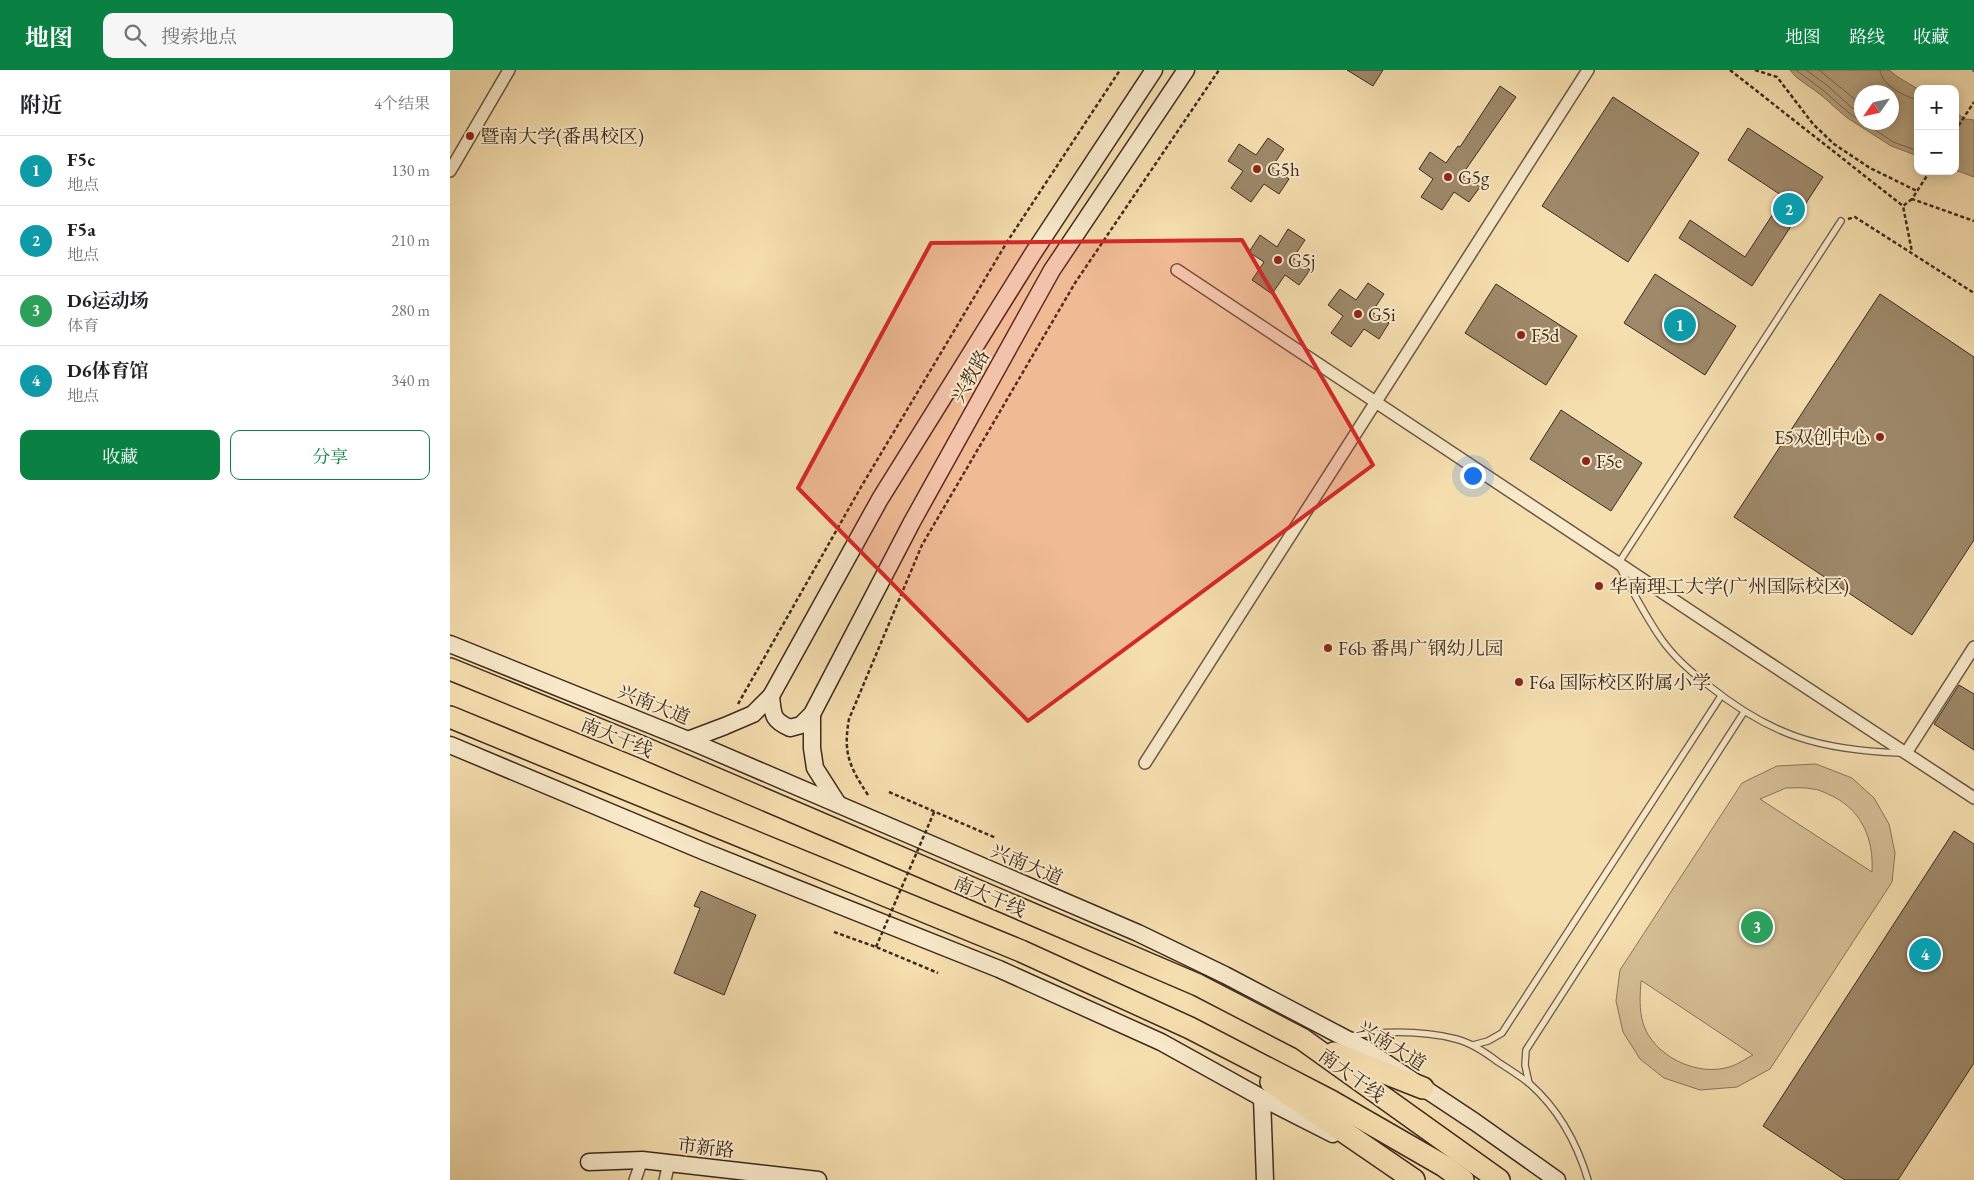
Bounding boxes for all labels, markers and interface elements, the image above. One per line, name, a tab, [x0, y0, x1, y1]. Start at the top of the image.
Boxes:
search box	[103, 13, 453, 58]
icon: search	[121, 21, 149, 49]
text: 地图	[25, 22, 73, 53]
text: 搜索地点	[161, 24, 237, 49]
text: 地图	[1785, 25, 1821, 48]
text: 路线	[1849, 25, 1885, 48]
text: 收藏	[1913, 25, 1949, 48]
north arrow	[1854, 85, 1899, 130]
map controls	[1914, 85, 1959, 175]
button: +	[1914, 85, 1959, 130]
text: 附近	[20, 91, 62, 118]
text: 4个结果	[374, 93, 430, 114]
place label: 暨南大学(番禺校区)	[480, 124, 644, 149]
marker: 暨南大学(番禺校区)	[464, 130, 476, 142]
button: −	[1914, 130, 1959, 175]
text: F5c	[67, 147, 95, 172]
place label: G5h	[1267, 157, 1300, 182]
text: 1	[32, 160, 40, 181]
text: 130 m	[391, 160, 430, 181]
marker: G5h	[1251, 163, 1263, 175]
place label: G5g	[1458, 165, 1490, 190]
marker: G5g	[1442, 171, 1454, 183]
text: 地点	[67, 174, 99, 195]
pin: 2	[1773, 190, 1805, 228]
text: F5a	[67, 217, 96, 242]
text: 2	[32, 230, 40, 251]
text: 210 m	[391, 230, 430, 251]
text: 地点	[67, 244, 99, 265]
place label: G5j	[1288, 248, 1315, 273]
marker: G5j	[1272, 254, 1284, 266]
text: D6运动场	[67, 288, 149, 313]
text: 3	[32, 300, 40, 321]
text: 280 m	[391, 300, 430, 321]
place label: G5i	[1368, 302, 1396, 327]
pin: 1	[1664, 306, 1696, 344]
marker: G5i	[1352, 308, 1364, 320]
text: 体育	[67, 315, 99, 336]
place label: F5d	[1531, 323, 1560, 348]
marker: F5d	[1515, 329, 1527, 341]
street label: 兴教路	[946, 345, 995, 407]
text: D6体育馆	[67, 358, 149, 383]
text: 4	[32, 370, 40, 391]
text: 340 m	[391, 370, 430, 391]
text: 地点	[67, 385, 99, 406]
place label: E5双创中心	[1774, 425, 1870, 450]
button: 收藏	[20, 430, 220, 480]
button: 分享	[230, 430, 430, 480]
marker: E5双创中心	[1874, 431, 1886, 443]
place label: F5e	[1596, 449, 1622, 474]
marker: F5e	[1580, 455, 1592, 467]
your location	[1460, 463, 1486, 489]
place label: 华南理工大学(广州国际校区)	[1609, 574, 1849, 599]
marker: 华南理工大学(广州国际校区)	[1593, 580, 1605, 592]
place label: F6b 番禺广钢幼儿园	[1338, 636, 1503, 661]
marker: F6b 番禺广钢幼儿园	[1322, 642, 1334, 654]
place label: F6a 国际校区附属小学	[1529, 670, 1711, 695]
marker: F6a 国际校区附属小学	[1513, 676, 1525, 688]
street label: 兴南大道	[614, 679, 694, 730]
street label: 南大干线	[577, 712, 657, 763]
street label: 兴南大道	[987, 838, 1067, 891]
street label: 南大干线	[950, 870, 1030, 923]
pin: 3	[1741, 908, 1773, 946]
pin: 4	[1909, 935, 1941, 973]
street label: 兴南大道	[1353, 1015, 1431, 1076]
street label: 南大干线	[1314, 1043, 1390, 1108]
street label: 市新路	[676, 1132, 736, 1163]

